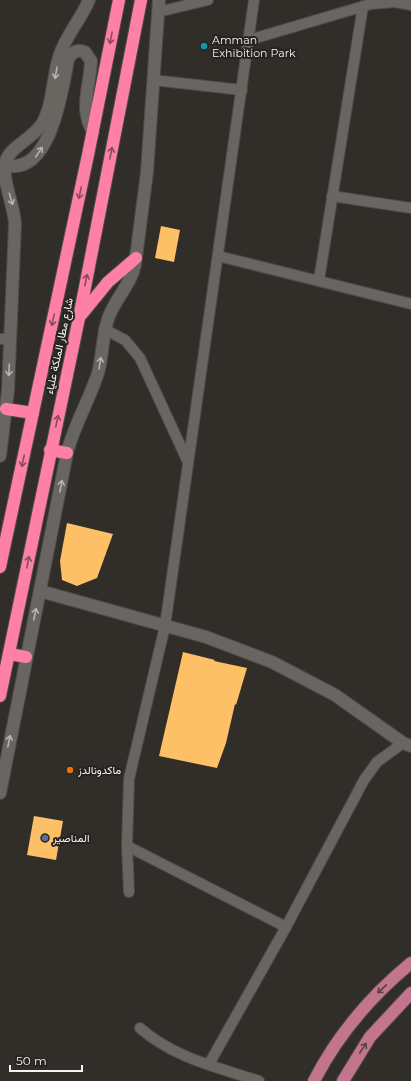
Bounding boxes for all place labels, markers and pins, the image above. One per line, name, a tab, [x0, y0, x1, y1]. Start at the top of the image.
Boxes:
place label: Amman Exhibition Park	[212, 33, 296, 60]
marker: Amman Exhibition Park	[199, 41, 209, 51]
place label: ماكدونالدز	[77, 763, 121, 777]
marker: ماكدونالدز	[65, 765, 75, 775]
place label: المناصير	[52, 831, 89, 845]
marker: المناصير	[40, 833, 50, 843]

